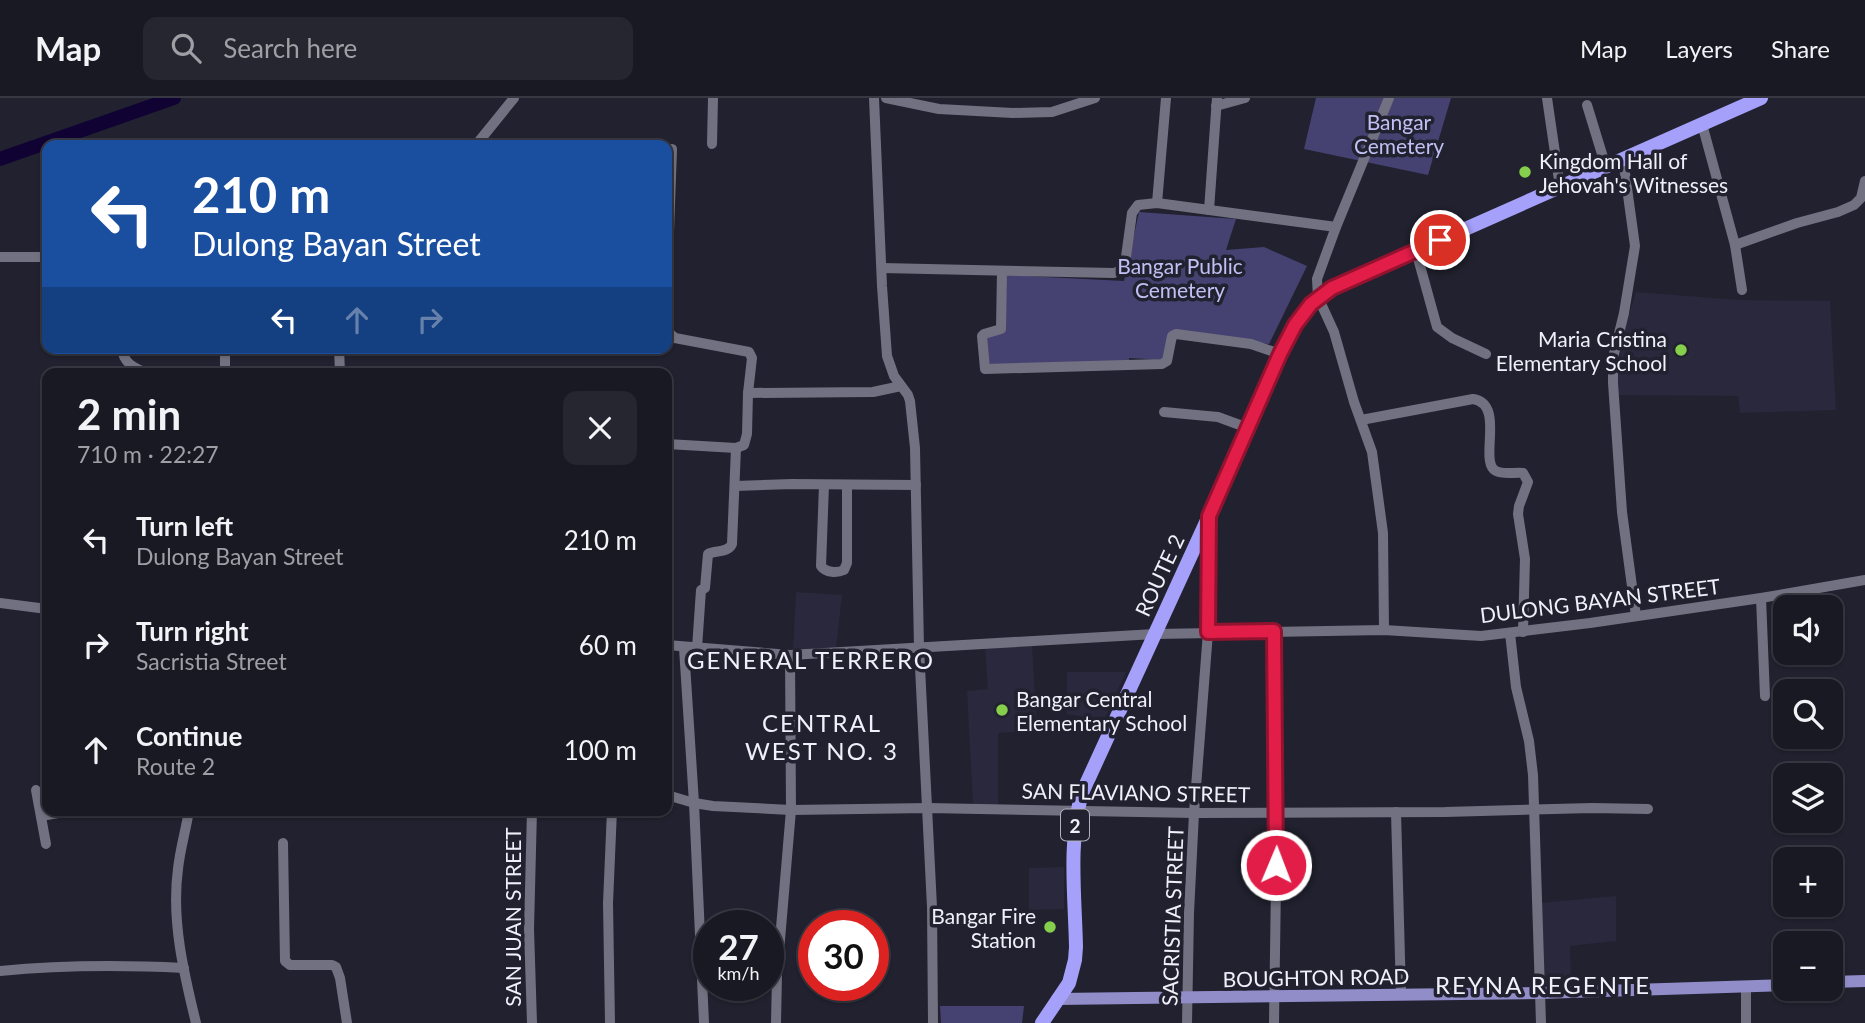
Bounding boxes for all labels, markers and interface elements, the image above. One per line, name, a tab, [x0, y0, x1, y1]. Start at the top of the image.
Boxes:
search box	[143, 17, 633, 80]
text: Map	[35, 28, 101, 68]
icon: search	[167, 29, 205, 67]
text: Search here	[223, 32, 357, 64]
text: Map	[1580, 34, 1627, 63]
text: Layers	[1665, 34, 1733, 63]
text: Share	[1771, 34, 1830, 63]
park label: Bangar Cemetery	[1354, 109, 1444, 158]
place label: Kingdom Hall of Jehovah's Witnesses	[1539, 148, 1728, 197]
marker: Kingdom Hall of Jehovah's Witnesses	[1517, 164, 1533, 180]
text: 210 m	[192, 165, 330, 223]
icon: left	[77, 168, 168, 259]
pin	[1410, 210, 1470, 270]
icon: arrive	[1421, 221, 1459, 259]
text: Dulong Bayan Street	[192, 224, 481, 263]
park label: Bangar Public Cemetery	[1117, 253, 1243, 302]
icon: left	[265, 301, 303, 339]
icon: ahead	[338, 301, 376, 339]
icon: right	[411, 301, 449, 339]
place label: Maria Cristina Elementary School	[1496, 326, 1667, 375]
marker: Maria Cristina Elementary School	[1673, 342, 1689, 358]
text: 2 min	[77, 389, 181, 439]
button: close	[563, 391, 637, 465]
text: 710 m · 22:27	[77, 440, 219, 468]
text: Turn left	[136, 510, 233, 542]
icon: left	[77, 521, 115, 559]
text: 210 m	[564, 524, 637, 556]
street label: ROUTE 2	[1129, 530, 1189, 620]
text: Dulong Bayan Street	[136, 542, 343, 570]
street label: DULONG BAYAN STREET	[1478, 573, 1722, 627]
map controls	[1773, 595, 1843, 1001]
button: sound	[1773, 595, 1843, 665]
text: Turn right	[136, 615, 249, 647]
icon: right	[77, 626, 115, 664]
text: 60 m	[579, 629, 637, 661]
district label: GENERAL TERRERO	[687, 645, 935, 674]
text: Sacristia Street	[136, 647, 287, 675]
button: search	[1773, 679, 1843, 749]
place label: Bangar Central Elementary School	[1016, 686, 1187, 735]
marker: Bangar Central Elementary School	[994, 702, 1010, 718]
district label: CENTRAL WEST NO. 3	[745, 708, 899, 765]
text: Continue	[136, 720, 242, 752]
icon: ahead	[77, 731, 115, 769]
text: 100 m	[564, 734, 637, 766]
text: Route 2	[136, 752, 215, 780]
button: layers	[1773, 763, 1843, 833]
street label: SAN FLAVIANO STREET	[1021, 778, 1251, 807]
road number: 2	[1061, 810, 1089, 840]
street label: SACRISTIA STREET	[1156, 825, 1188, 1006]
street label: SAN JUAN STREET	[500, 827, 525, 1007]
position arrow	[1239, 828, 1313, 902]
button: +	[1773, 847, 1843, 917]
place label: Bangar Fire Station	[931, 903, 1036, 952]
speed limit sign: 30	[798, 910, 889, 1001]
marker: Bangar Fire Station	[1042, 919, 1058, 935]
text: 27	[718, 925, 759, 967]
button: −	[1773, 931, 1843, 1001]
text: km/h	[717, 962, 760, 984]
street label: BOUGHTON ROAD	[1222, 963, 1410, 991]
district label: REYNA REGENTE	[1435, 970, 1651, 999]

